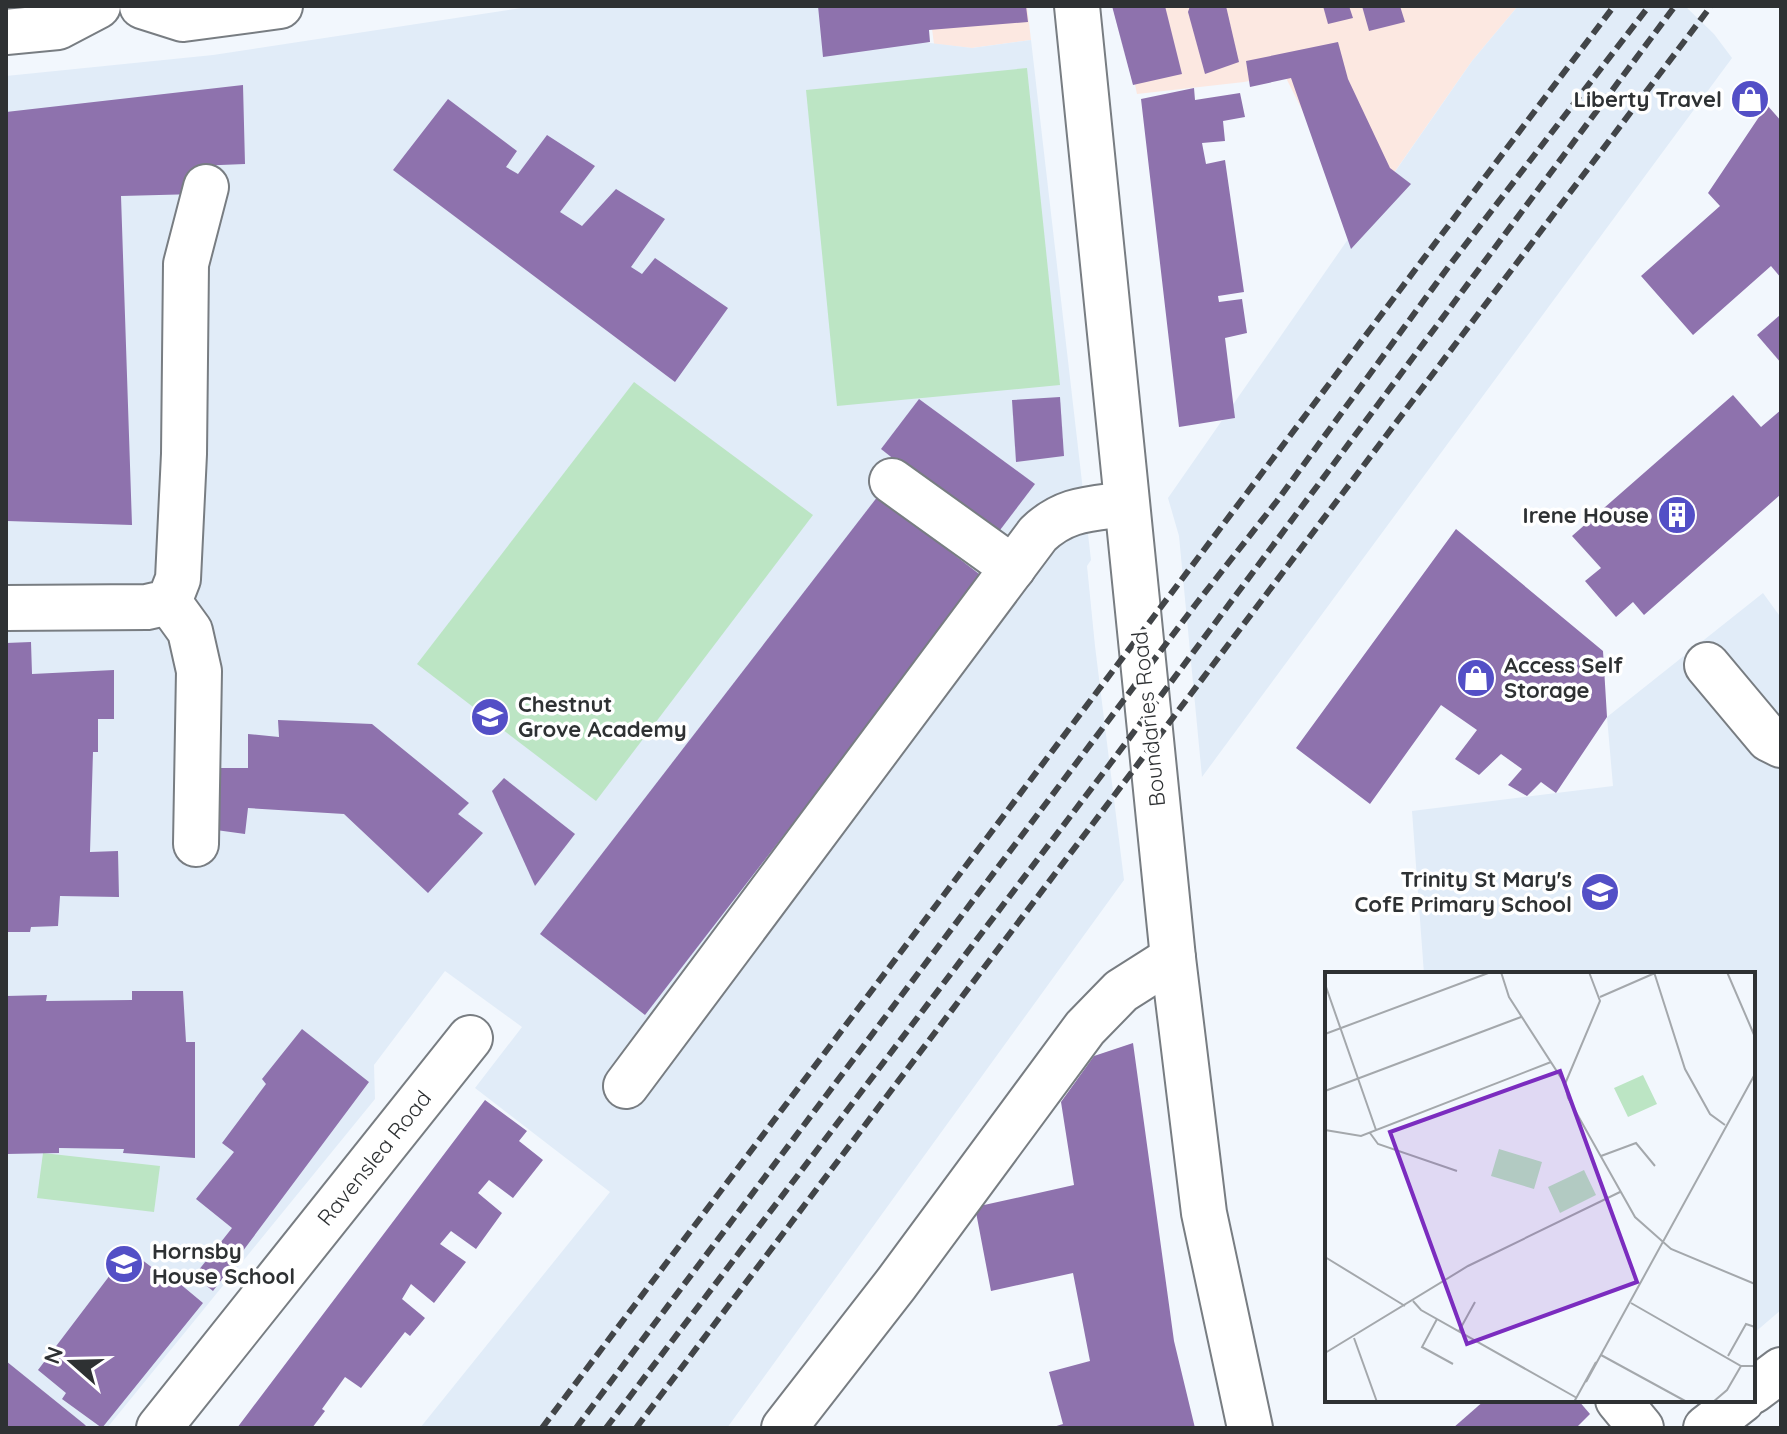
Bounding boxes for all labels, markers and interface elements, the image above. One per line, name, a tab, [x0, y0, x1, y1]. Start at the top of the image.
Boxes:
shop icon: Liberty Travel	[1729, 78, 1771, 120]
place label: Liberty Travel	[1574, 85, 1722, 113]
building icon: Irene House	[1656, 494, 1698, 536]
place label: Irene House	[1523, 501, 1649, 529]
street label: Boundaries Road	[1125, 630, 1171, 808]
place label: Access Self Storage	[1504, 651, 1623, 704]
shop icon: Access Self Storage	[1455, 657, 1497, 699]
place label: Chestnut Grove Academy	[518, 690, 687, 743]
school or university icon: Chestnut Grove Academy	[469, 696, 511, 738]
place label: Trinity St Mary's CofE Primary School	[1355, 865, 1572, 918]
school or university icon: Trinity St Mary's CofE Primary School	[1579, 871, 1621, 913]
inset map	[1325, 972, 1755, 1402]
street label: Ravenslea Road	[311, 1085, 437, 1231]
place label: Hornsby House School	[152, 1237, 295, 1290]
school or university icon: Hornsby House School	[103, 1243, 145, 1285]
north arrow	[32, 1322, 112, 1402]
text: N	[37, 1343, 69, 1368]

